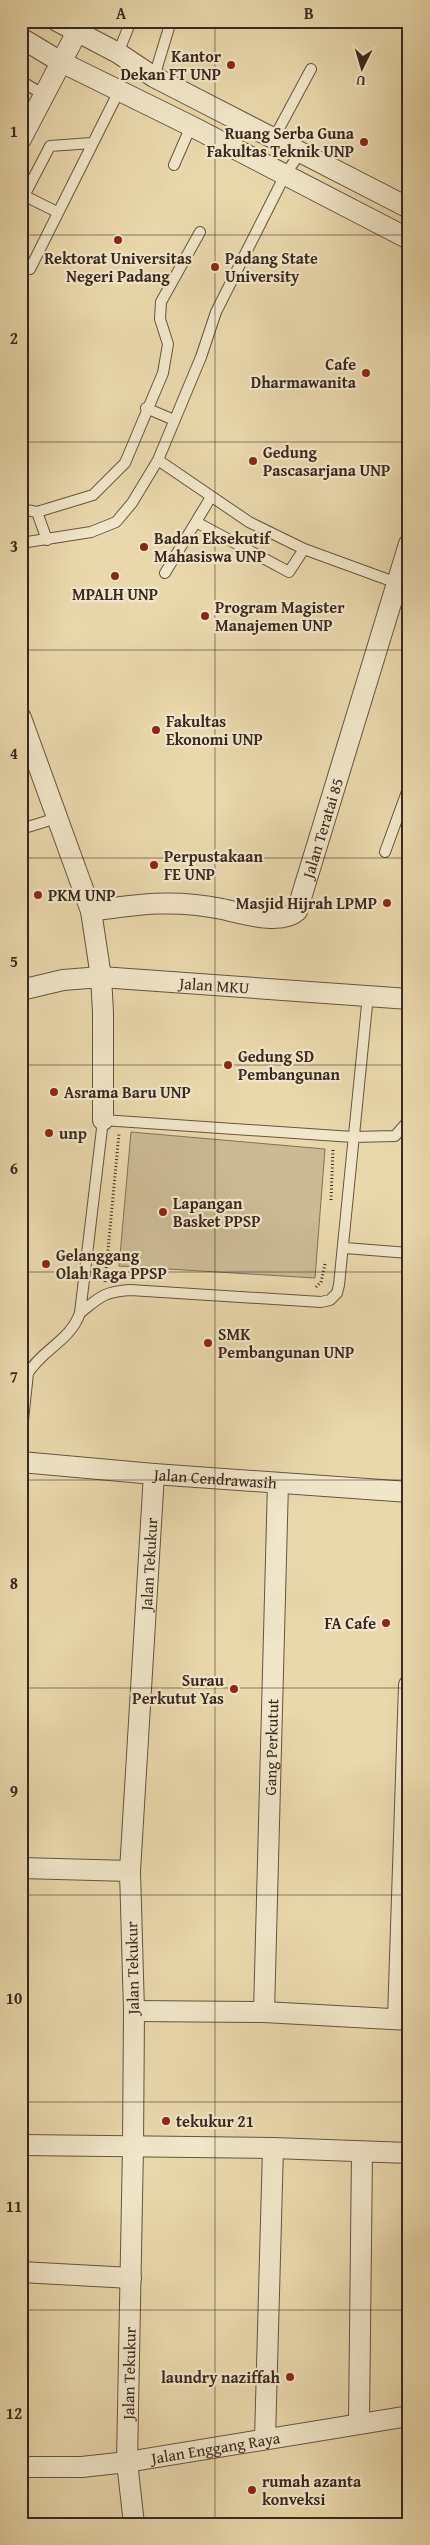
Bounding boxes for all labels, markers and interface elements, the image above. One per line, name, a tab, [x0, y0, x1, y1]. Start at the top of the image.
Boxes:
text: A	[116, 1, 127, 25]
text: B	[304, 1, 314, 25]
north arrow	[338, 42, 388, 92]
place label: Kantor Dekan FT UNP	[120, 44, 222, 86]
marker: Kantor Dekan FT UNP	[225, 59, 237, 71]
text: U	[355, 71, 366, 91]
text: 1	[10, 119, 18, 143]
place label: Ruang Serba Guna Fakultas Teknik UNP	[207, 121, 355, 163]
marker: Ruang Serba Guna Fakultas Teknik UNP	[358, 136, 370, 148]
marker: Rektorat Universitas Negeri Padang	[112, 234, 124, 246]
place label: Rektorat Universitas Negeri Padang	[44, 246, 192, 288]
place label: Padang State University	[225, 246, 318, 288]
marker: Padang State University	[209, 261, 221, 273]
text: 2	[10, 326, 18, 350]
place label: Cafe Dharmawanita	[251, 352, 357, 394]
marker: Cafe Dharmawanita	[360, 367, 372, 379]
place label: Gedung Pascasarjana UNP	[263, 440, 390, 482]
marker: Gedung Pascasarjana UNP	[247, 455, 259, 467]
place label: Badan Eksekutif Mahasiswa UNP	[154, 526, 272, 568]
text: 3	[10, 534, 18, 558]
marker: Badan Eksekutif Mahasiswa UNP	[138, 541, 150, 553]
marker: MPALH UNP	[109, 570, 121, 582]
place label: MPALH UNP	[72, 582, 158, 606]
place label: Program Magister Manajemen UNP	[215, 595, 345, 637]
marker: Program Magister Manajemen UNP	[199, 610, 211, 622]
place label: Fakultas Ekonomi UNP	[166, 709, 263, 751]
marker: Fakultas Ekonomi UNP	[150, 724, 162, 736]
text: 4	[10, 741, 18, 765]
street label: Jalan Teratai 85	[295, 775, 349, 883]
place label: Perpustakaan FE UNP	[164, 844, 263, 886]
marker: Perpustakaan FE UNP	[148, 859, 160, 871]
place label: PKM UNP	[48, 883, 115, 907]
marker: PKM UNP	[32, 889, 44, 901]
place label: Masjid Hijrah LPMP	[236, 891, 377, 915]
marker: Masjid Hijrah LPMP	[381, 897, 393, 909]
text: 5	[10, 949, 18, 973]
street label: Jalan MKU	[176, 970, 251, 1000]
place label: Gedung SD Pembangunan	[238, 1044, 341, 1086]
marker: Gedung SD Pembangunan	[222, 1059, 234, 1071]
place label: Asrama Baru UNP	[64, 1080, 191, 1104]
marker: Asrama Baru UNP	[48, 1086, 60, 1098]
place label: unp	[59, 1121, 87, 1145]
marker: unp	[43, 1127, 55, 1139]
text: 6	[10, 1156, 18, 1180]
place label: Lapangan Basket PPSP	[173, 1191, 261, 1233]
marker: Lapangan Basket PPSP	[157, 1206, 169, 1218]
place label: Gelanggang Olah Raga PPSP	[56, 1243, 167, 1285]
marker: Gelanggang Olah Raga PPSP	[40, 1258, 52, 1270]
place label: SMK Pembangunan UNP	[218, 1322, 354, 1364]
marker: SMK Pembangunan UNP	[202, 1337, 214, 1349]
text: 7	[10, 1364, 18, 1388]
street label: Jalan Cendrawasih	[151, 1462, 278, 1495]
street label: Jalan Tekukur	[134, 1516, 163, 1613]
text: 8	[10, 1571, 18, 1595]
place label: FA Cafe	[324, 1611, 376, 1635]
marker: FA Cafe	[380, 1617, 392, 1629]
place label: Surau Perkutut Yas	[132, 1668, 225, 1710]
marker: Surau Perkutut Yas	[228, 1683, 240, 1695]
street label: Gang Perkutut	[258, 1698, 284, 1796]
text: 9	[10, 1779, 18, 1803]
street label: Jalan Tekukur	[119, 1921, 145, 2017]
text: 10	[6, 1986, 22, 2010]
place label: tekukur 21	[176, 2109, 254, 2133]
marker: tekukur 21	[160, 2115, 172, 2127]
text: 11	[6, 2194, 22, 2218]
street label: Jalan Tekukur	[116, 2326, 142, 2422]
place label: laundry naziffah	[161, 2365, 281, 2389]
marker: laundry naziffah	[284, 2371, 296, 2383]
text: 12	[6, 2401, 22, 2425]
street label: Jalan Enggang Raya	[147, 2425, 282, 2470]
place label: rumah azanta konveksi	[262, 2469, 362, 2511]
marker: rumah azanta konveksi	[246, 2484, 258, 2496]

